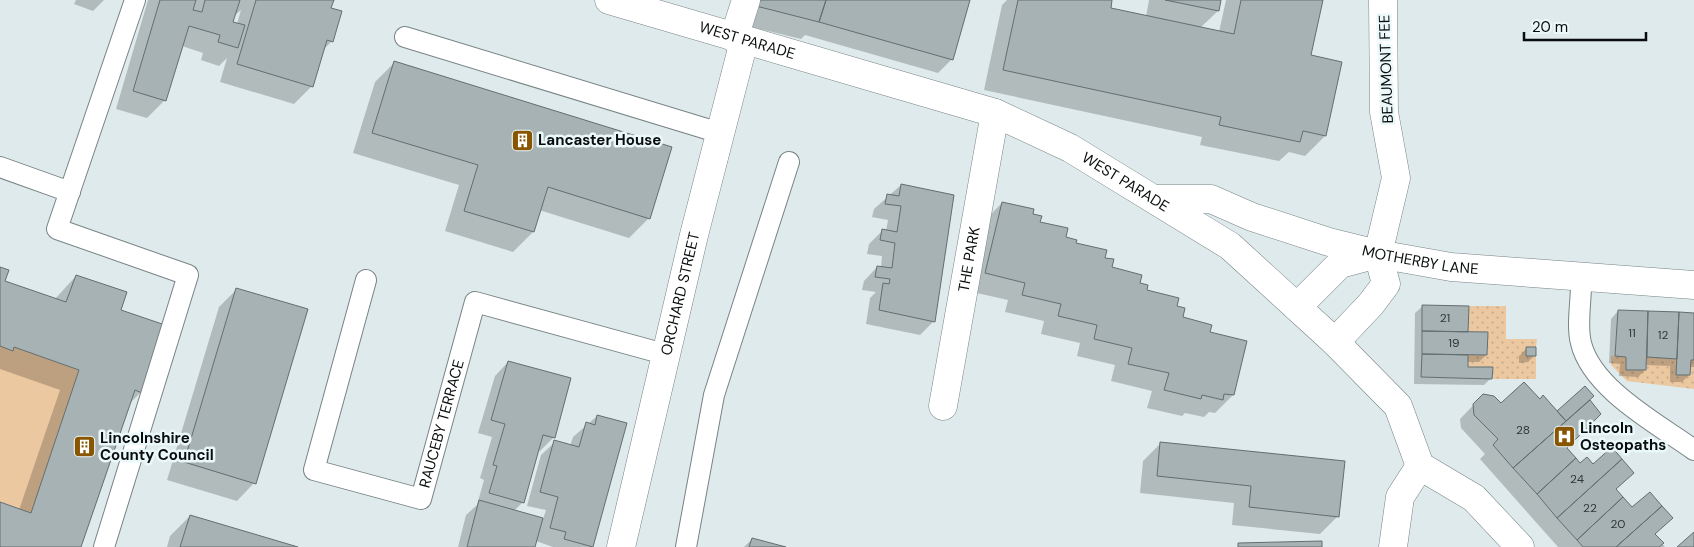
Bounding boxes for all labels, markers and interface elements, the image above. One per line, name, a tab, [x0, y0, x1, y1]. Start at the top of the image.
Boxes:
scale bar	[1524, 10, 1646, 42]
street label: BEAUMONT FEE	[1374, 14, 1398, 124]
street label: WEST PARADE	[697, 17, 797, 64]
text: 20 m	[1532, 17, 1568, 37]
building icon: Lancaster House	[510, 128, 534, 152]
place label: Lancaster House	[538, 130, 661, 150]
street label: WEST PARADE	[1078, 148, 1173, 216]
street label: THE PARK	[953, 225, 985, 294]
street label: ORCHARD STREET	[656, 230, 704, 357]
street label: MOTHERBY LANE	[1360, 240, 1479, 279]
house number: 21	[1440, 310, 1450, 326]
house number: 11	[1628, 325, 1636, 341]
house number: 12	[1658, 327, 1668, 343]
house number: 19	[1448, 335, 1460, 351]
street label: RAUCEBY TERRACE	[415, 357, 469, 490]
place label: Lincoln Osteopaths	[1580, 418, 1666, 455]
house number: 28	[1516, 422, 1530, 438]
hospital icon: Lincoln Osteopaths	[1552, 425, 1576, 449]
place label: Lincolnshire County Council	[100, 428, 214, 465]
building icon: Lincolnshire County Council	[72, 435, 96, 459]
house number: 24	[1570, 471, 1584, 487]
house number: 22	[1583, 500, 1597, 516]
house number: 20	[1610, 516, 1626, 532]

